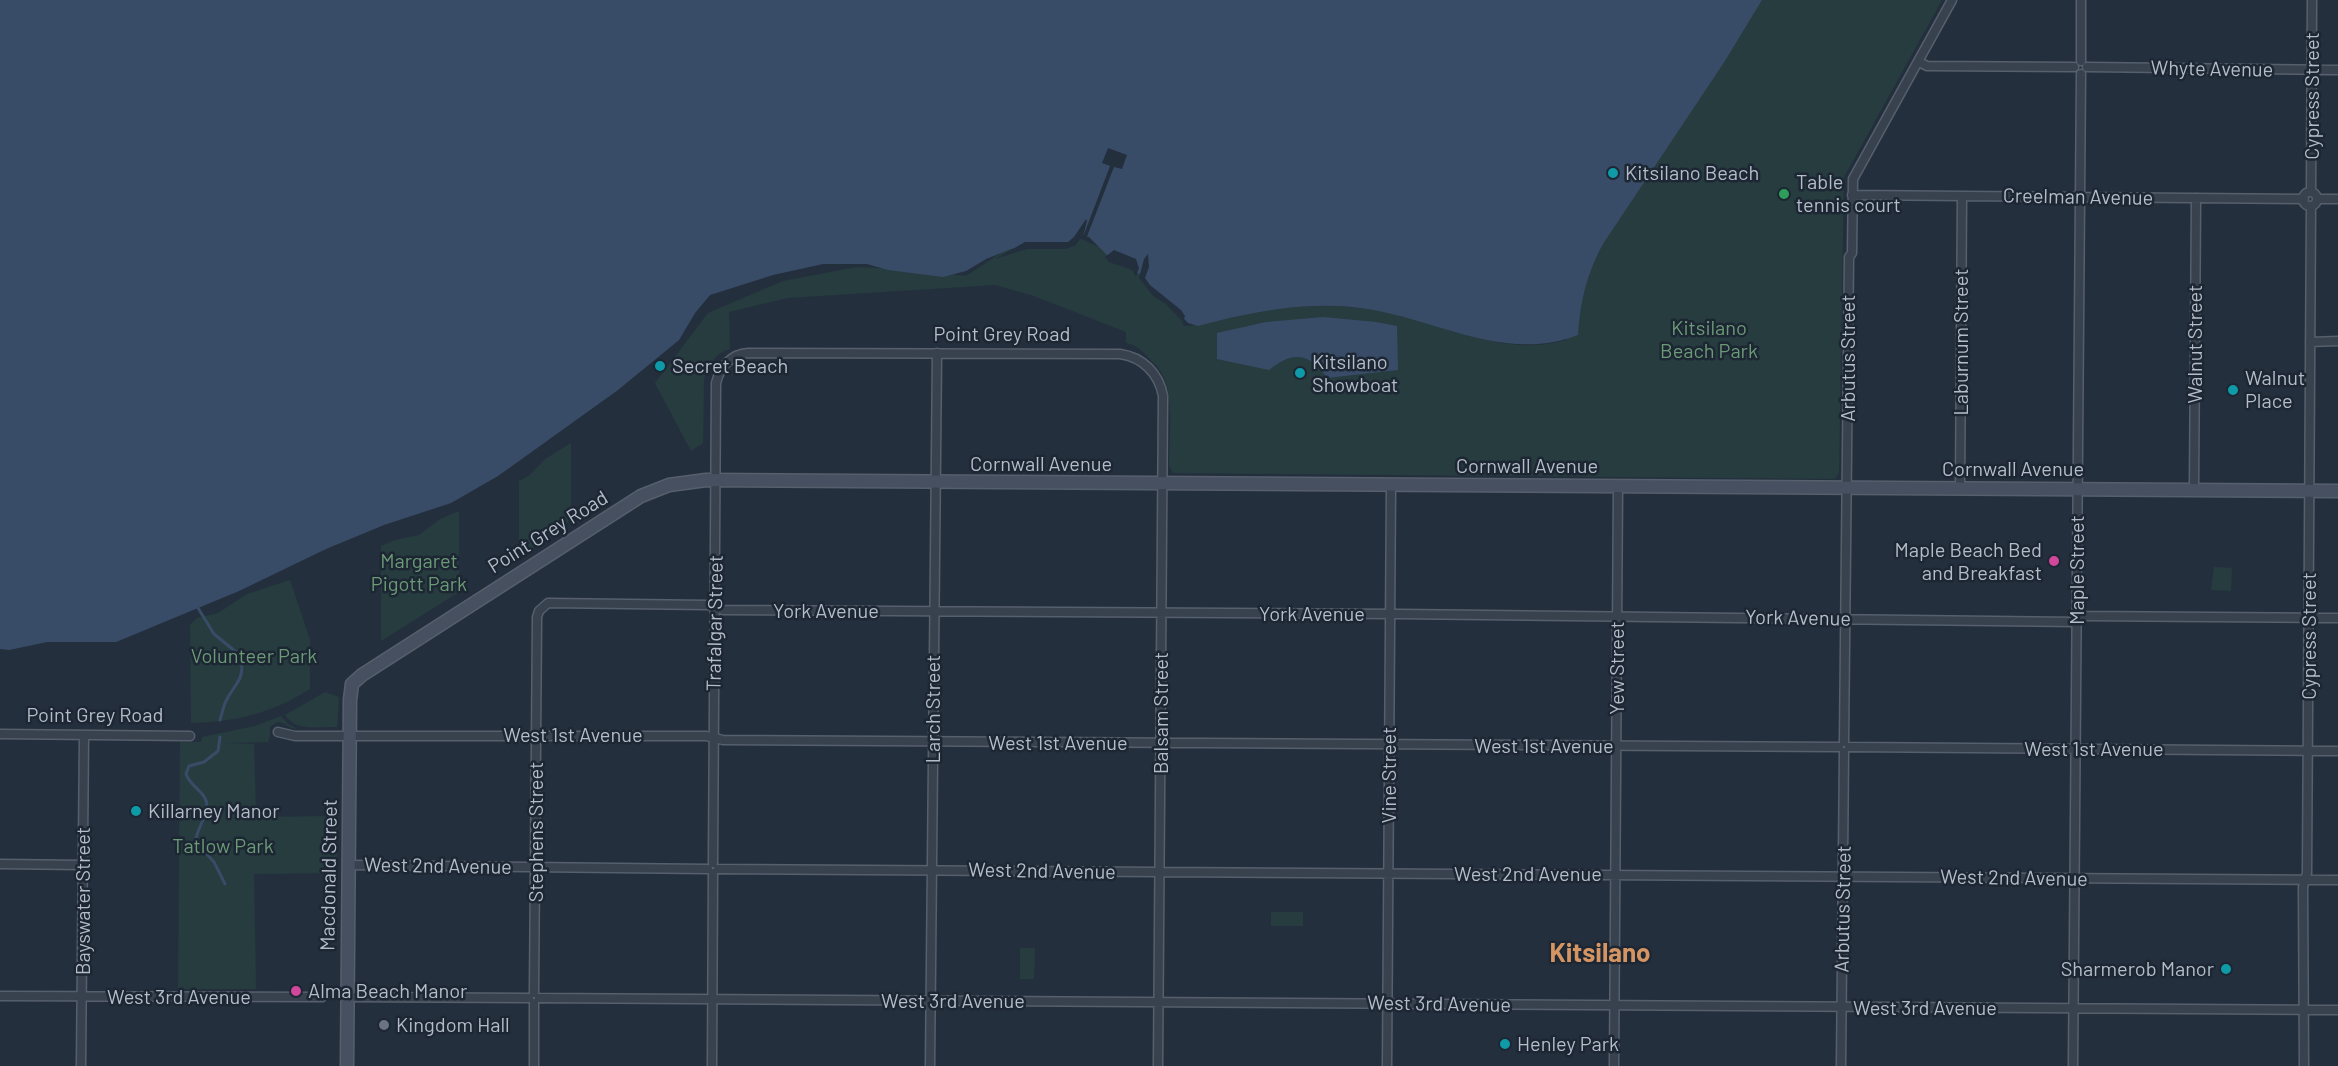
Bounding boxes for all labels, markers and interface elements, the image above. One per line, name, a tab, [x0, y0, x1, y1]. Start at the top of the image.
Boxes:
street label: Cypress Street	[2300, 32, 2324, 160]
street label: Whyte Avenue	[2151, 56, 2273, 82]
place label: Kitsilano Beach	[1625, 161, 1759, 185]
marker: Kitsilano Beach	[1606, 166, 1620, 180]
place label: Table tennis court	[1796, 170, 1901, 217]
street label: Creelman Avenue	[2003, 184, 2153, 210]
marker: Table tennis court	[1777, 187, 1791, 201]
street label: Laburnum Street	[1949, 268, 1973, 416]
street label: Walnut Street	[2183, 285, 2207, 403]
street label: Arbutus Street	[1836, 294, 1860, 422]
park label: Kitsilano Beach Park	[1660, 316, 1758, 363]
street label: Point Grey Road	[934, 322, 1070, 346]
place label: Kitsilano Showboat	[1312, 350, 1398, 397]
place label: Secret Beach	[672, 354, 788, 378]
marker: Secret Beach	[653, 359, 667, 373]
marker: Kitsilano Showboat	[1293, 366, 1307, 380]
place label: Walnut Place	[2245, 366, 2305, 413]
marker: Walnut Place	[2226, 383, 2240, 397]
street label: Cornwall Avenue	[970, 452, 1112, 476]
street label: Cornwall Avenue	[1456, 454, 1598, 478]
street label: Cornwall Avenue	[1942, 457, 2084, 481]
street label: Point Grey Road	[484, 486, 612, 578]
street label: Maple Street	[2065, 515, 2089, 625]
place label: Maple Beach Bed and Breakfast	[1895, 538, 2042, 585]
park label: Margaret Pigott Park	[371, 549, 467, 596]
marker: Maple Beach Bed and Breakfast	[2047, 554, 2061, 568]
street label: Trafalgar Street	[702, 555, 728, 691]
street label: Cypress Street	[2297, 572, 2321, 700]
street label: York Avenue	[773, 599, 879, 623]
street label: York Avenue	[1259, 602, 1365, 626]
street label: York Avenue	[1745, 605, 1851, 631]
street label: Yew Street	[1605, 621, 1629, 715]
park label: Volunteer Park	[191, 644, 317, 668]
street label: Balsam Street	[1149, 652, 1173, 774]
street label: Larch Street	[921, 655, 945, 763]
street label: Point Grey Road	[27, 703, 163, 727]
street label: West 1st Avenue	[503, 723, 643, 747]
street label: Vine Street	[1377, 727, 1401, 823]
street label: West 1st Avenue	[988, 731, 1128, 755]
street label: West 1st Avenue	[1474, 734, 1614, 758]
street label: West 1st Avenue	[2024, 737, 2164, 761]
street label: Stephens Street	[524, 762, 548, 902]
place label: Killarney Manor	[148, 799, 280, 823]
street label: Macdonald Street	[316, 799, 342, 951]
marker: Killarney Manor	[129, 804, 143, 818]
street label: Bayswater Street	[71, 827, 95, 975]
park label: Tatlow Park	[172, 834, 274, 858]
street label: Arbutus Street	[1830, 845, 1856, 973]
street label: West 2nd Avenue	[364, 853, 512, 879]
street label: West 2nd Avenue	[968, 858, 1116, 884]
street label: West 2nd Avenue	[1454, 862, 1602, 886]
street label: West 2nd Avenue	[1940, 865, 2088, 891]
district label: Kitsilano	[1549, 937, 1651, 969]
place label: Sharmerob Manor	[2061, 957, 2214, 981]
marker: Sharmerob Manor	[2219, 962, 2233, 976]
place label: Alma Beach Manor	[308, 979, 467, 1003]
marker: Alma Beach Manor	[289, 984, 303, 998]
street label: West 3rd Avenue	[107, 985, 251, 1009]
street label: West 3rd Avenue	[881, 989, 1025, 1013]
street label: West 3rd Avenue	[1367, 991, 1511, 1017]
street label: West 3rd Avenue	[1853, 996, 1997, 1020]
place label: Kingdom Hall	[396, 1013, 510, 1037]
marker: Kingdom Hall	[377, 1018, 391, 1032]
place label: Henley Park	[1517, 1032, 1619, 1056]
marker: Henley Park	[1498, 1037, 1512, 1051]

